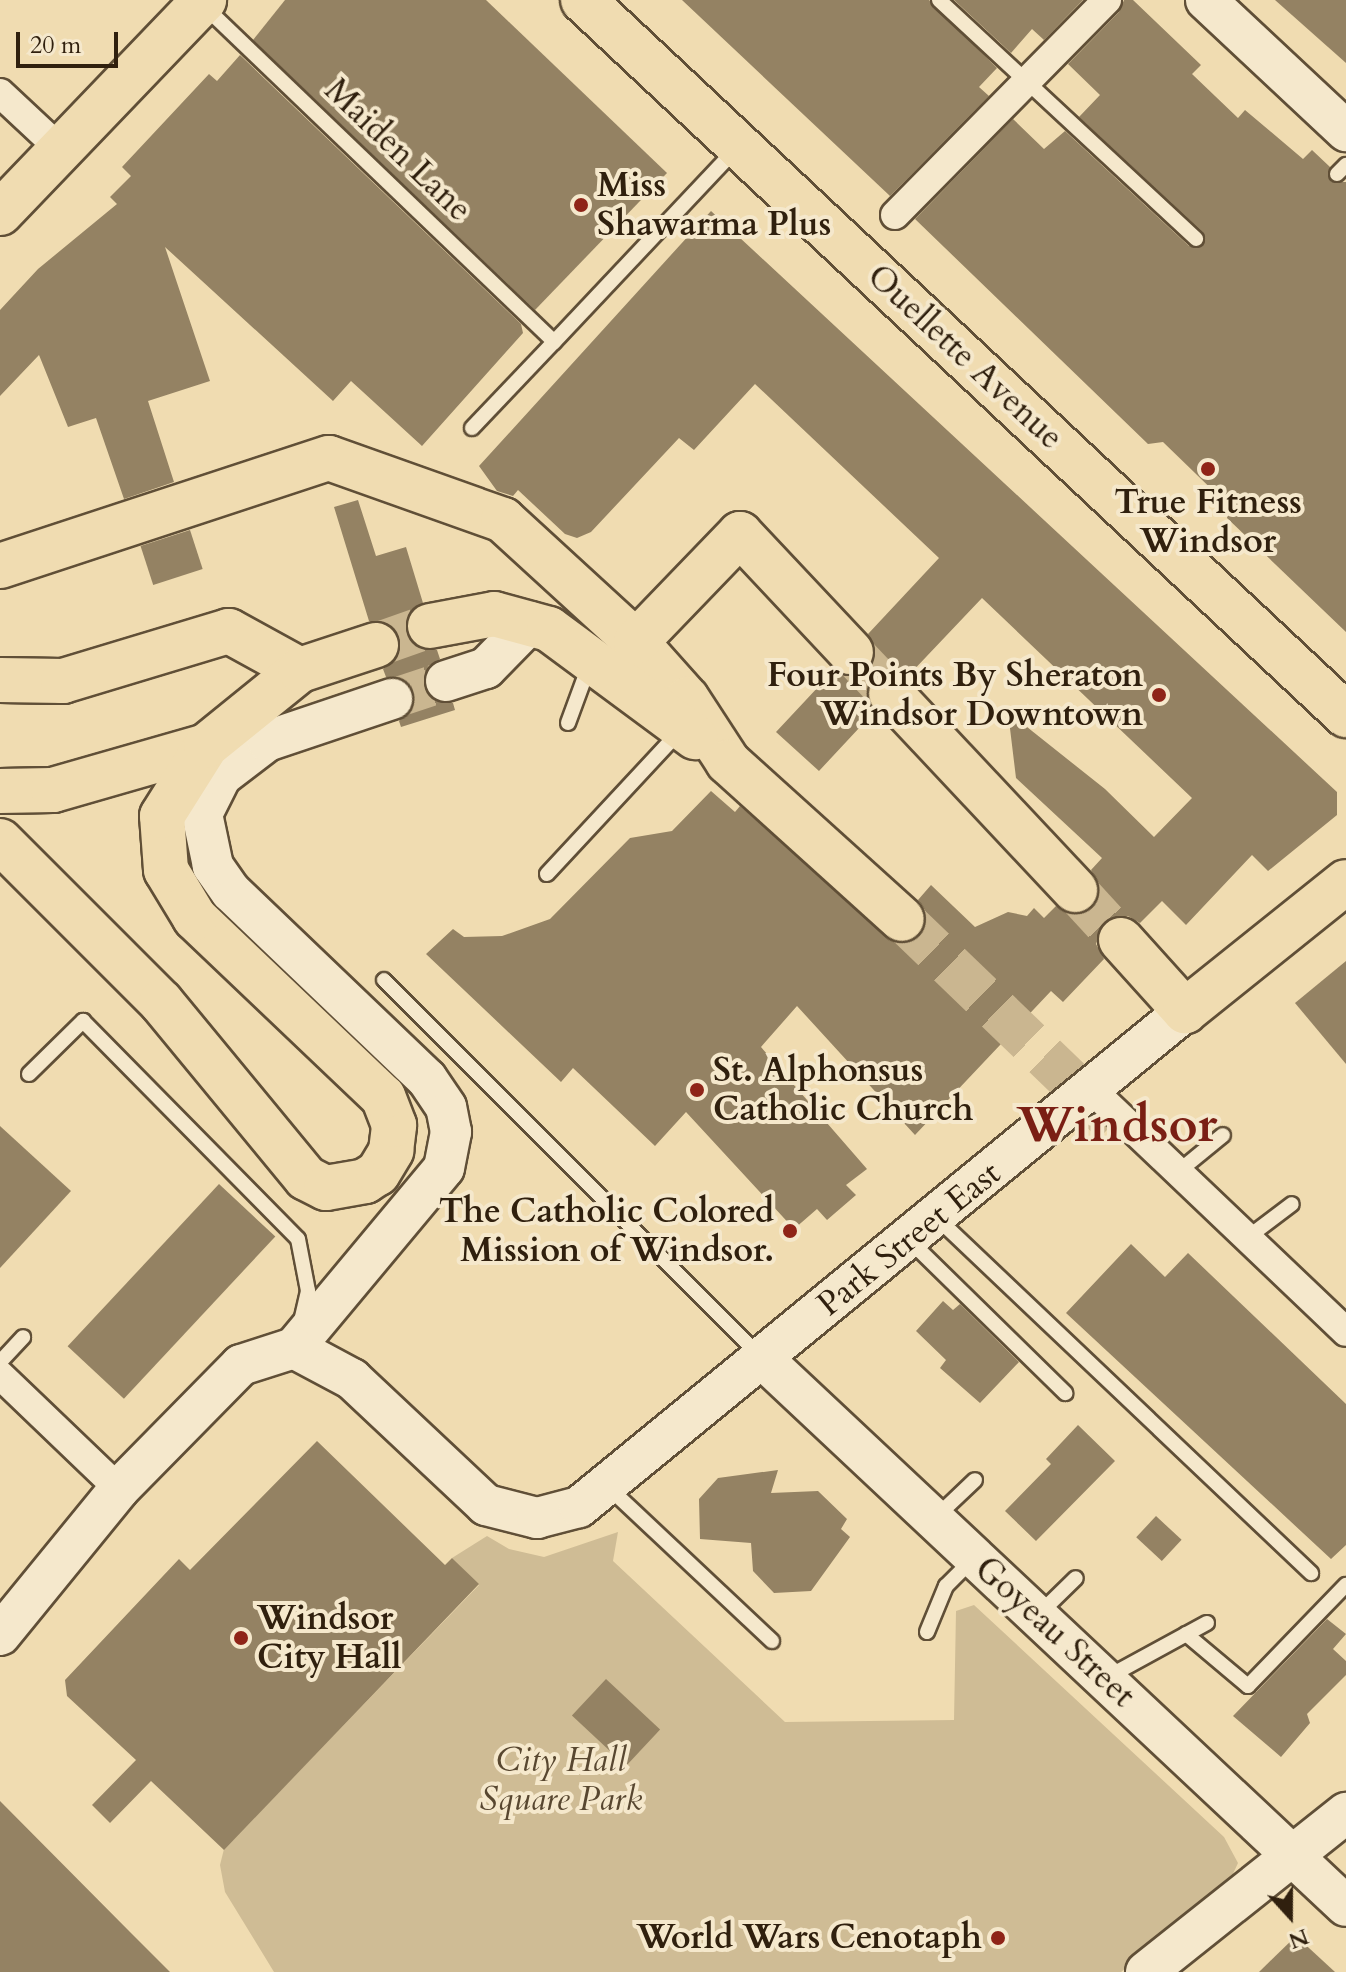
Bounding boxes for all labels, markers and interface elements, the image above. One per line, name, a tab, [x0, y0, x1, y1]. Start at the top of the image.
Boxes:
scale bar	[20, 16, 122, 66]
text: 20 m	[30, 29, 81, 62]
street label: Maiden Lane	[316, 70, 480, 230]
place label: Miss Shawarma Plus	[597, 165, 831, 244]
marker: Miss Shawarma Plus	[572, 196, 590, 214]
street label: Ouellette Avenue	[859, 256, 1071, 458]
marker: True Fitness Windsor	[1199, 460, 1217, 478]
place label: True Fitness Windsor	[1114, 482, 1302, 562]
place label: Four Points By Sheraton Windsor Downtown	[767, 655, 1143, 734]
marker: Four Points By Sheraton Windsor Downtown	[1150, 686, 1168, 704]
place label: St. Alphonsus Catholic Church	[713, 1050, 974, 1130]
marker: St. Alphonsus Catholic Church	[688, 1081, 706, 1099]
district label: Windsor	[1017, 1096, 1217, 1156]
street label: Park Street East	[809, 1153, 1009, 1325]
place label: The Catholic Colored Mission of Windsor.	[439, 1191, 774, 1270]
marker: The Catholic Colored Mission of Windsor.	[781, 1222, 799, 1240]
street label: Goyeau Street	[967, 1548, 1143, 1716]
place label: Windsor City Hall	[257, 1598, 401, 1678]
marker: Windsor City Hall	[232, 1629, 250, 1647]
park label: City Hall Square Park	[480, 1740, 642, 1820]
north arrow	[1250, 1876, 1330, 1956]
place label: World Wars Cenotaph	[637, 1918, 982, 1958]
text: N	[1284, 1921, 1313, 1956]
marker: World Wars Cenotaph	[989, 1929, 1007, 1947]

